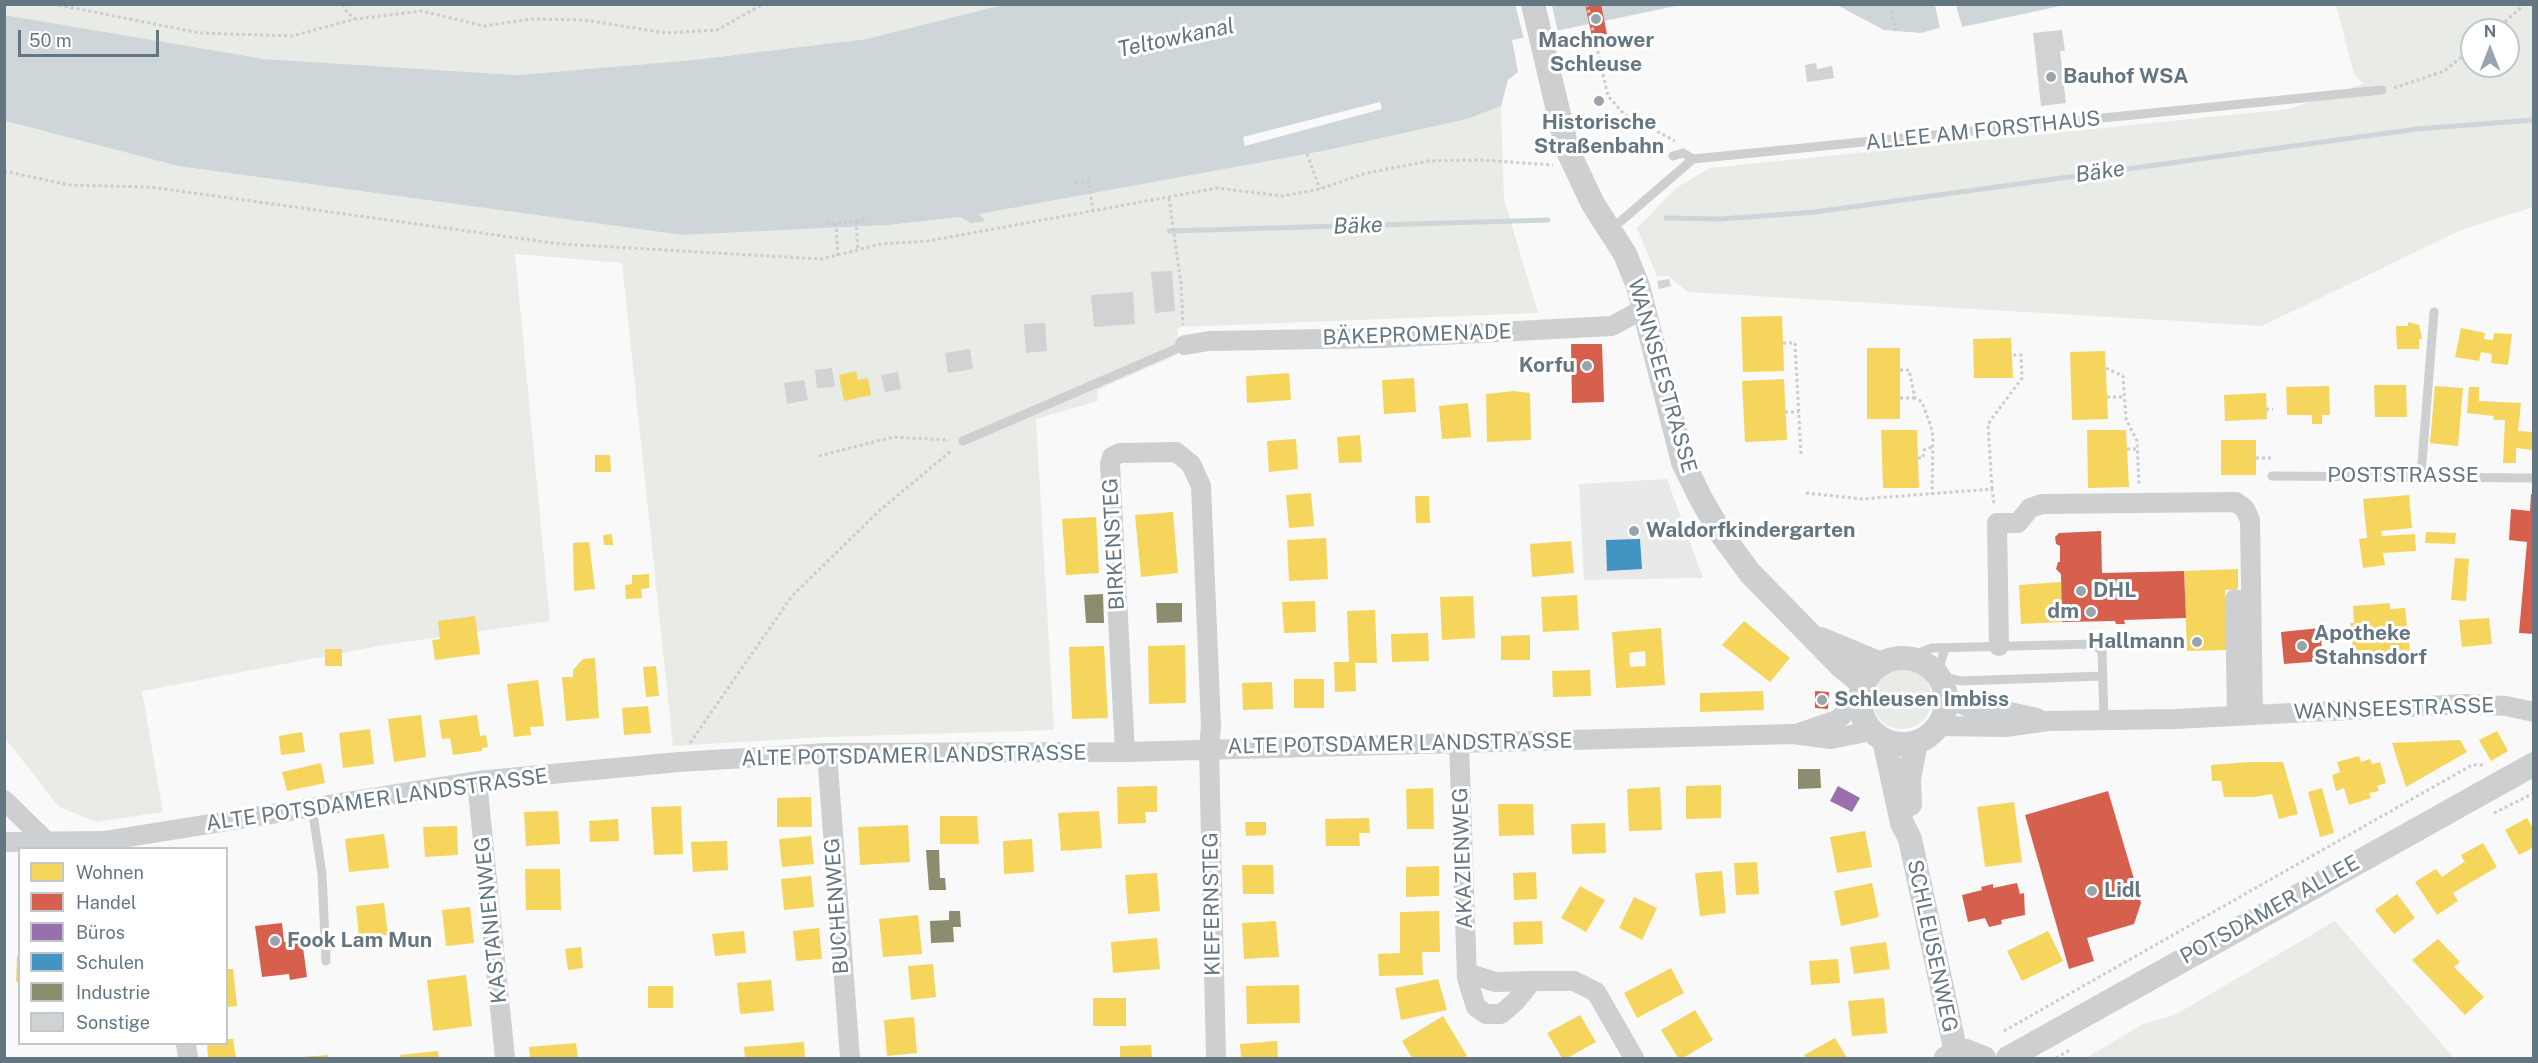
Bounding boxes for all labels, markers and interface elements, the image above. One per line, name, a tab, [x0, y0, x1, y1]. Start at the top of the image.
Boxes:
marker: Machnower Schleuse	[1589, 12, 1603, 26]
water label: Teltowkanal	[1115, 13, 1237, 63]
scale bar	[21, 18, 162, 56]
north arrow	[2460, 18, 2520, 78]
text: N	[2484, 22, 2496, 41]
place label: Machnower Schleuse	[1538, 28, 1654, 78]
text: 50 m	[29, 30, 72, 51]
place label: Bauhof WSA	[2063, 64, 2188, 90]
marker: Bauhof WSA	[2044, 70, 2058, 84]
marker: Historische Straßenbahn	[1592, 94, 1606, 108]
street label: ALLEE AM FORSTHAUS	[1864, 106, 2102, 156]
place label: Historische Straßenbahn	[1534, 110, 1664, 160]
water label: Bäke	[2074, 155, 2126, 189]
water label: Bäke	[1333, 212, 1383, 240]
street label: WANNSEESTRASSE	[1622, 276, 1702, 476]
street label: BÄKEPROMENADE	[1322, 319, 1512, 351]
place label: Korfu	[1519, 353, 1575, 379]
marker: Korfu	[1580, 359, 1594, 373]
street label: POSTSTRASSE	[2327, 463, 2479, 489]
street label: BIRKENSTEG	[1098, 477, 1130, 611]
place label: Waldorfkindergarten	[1646, 518, 1856, 544]
marker: Waldorfkindergarten	[1627, 524, 1641, 538]
place label: DHL	[2093, 578, 2136, 604]
marker: DHL	[2074, 584, 2088, 598]
place label: dm	[2047, 599, 2079, 625]
marker: dm	[2084, 605, 2098, 619]
place label: Apotheke Stahnsdorf	[2314, 621, 2427, 671]
place label: Hallmann	[2088, 629, 2185, 655]
marker: Hallmann	[2190, 635, 2204, 649]
marker: Apotheke Stahnsdorf	[2295, 639, 2309, 653]
place label: Schleusen Imbiss	[1834, 687, 2009, 713]
marker: Schleusen Imbiss	[1815, 693, 1829, 707]
street label: WANNSEESTRASSE	[2293, 693, 2495, 725]
street label: ALTE POTSDAMER LANDSTRASSE	[1227, 728, 1573, 760]
street label: ALTE POTSDAMER LANDSTRASSE	[741, 740, 1087, 772]
street label: ALTE POTSDAMER LANDSTRASSE	[204, 764, 550, 836]
street label: AKAZIENWEG	[1448, 787, 1478, 929]
street label: KIEFERNSTEG	[1198, 832, 1226, 976]
street label: KASTANIENWEG	[470, 835, 512, 1005]
street label: BUCHENWEG	[820, 837, 854, 975]
legend	[18, 847, 228, 1045]
street label: POTSDAMER ALLEE	[2176, 850, 2364, 970]
street label: SCHLEUSENWEG	[1901, 857, 1963, 1035]
text: Wohnen	[76, 862, 144, 883]
place label: Lidl	[2104, 878, 2141, 904]
marker: Lidl	[2085, 884, 2099, 898]
text: Handel	[76, 892, 136, 913]
text: Büros	[76, 922, 125, 943]
place label: Fook Lam Mun	[287, 928, 432, 954]
marker: Fook Lam Mun	[268, 934, 282, 948]
text: Schulen	[76, 952, 144, 973]
text: Industrie	[76, 982, 150, 1003]
text: Sonstige	[76, 1012, 150, 1033]

